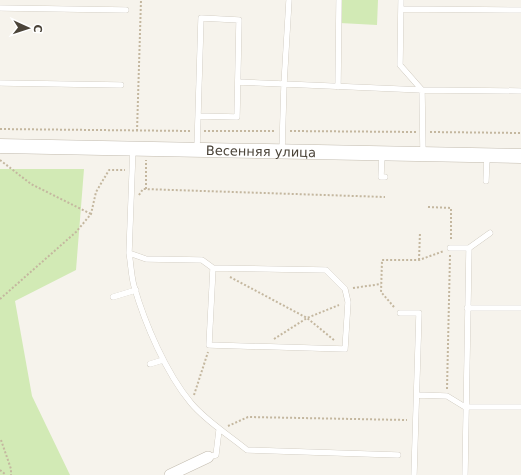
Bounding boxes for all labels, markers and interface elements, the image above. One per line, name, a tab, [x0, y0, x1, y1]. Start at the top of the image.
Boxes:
north arrow	[8, 8, 48, 48]
text: С	[31, 24, 44, 33]
street label: Весенняя улица	[206, 142, 316, 160]

